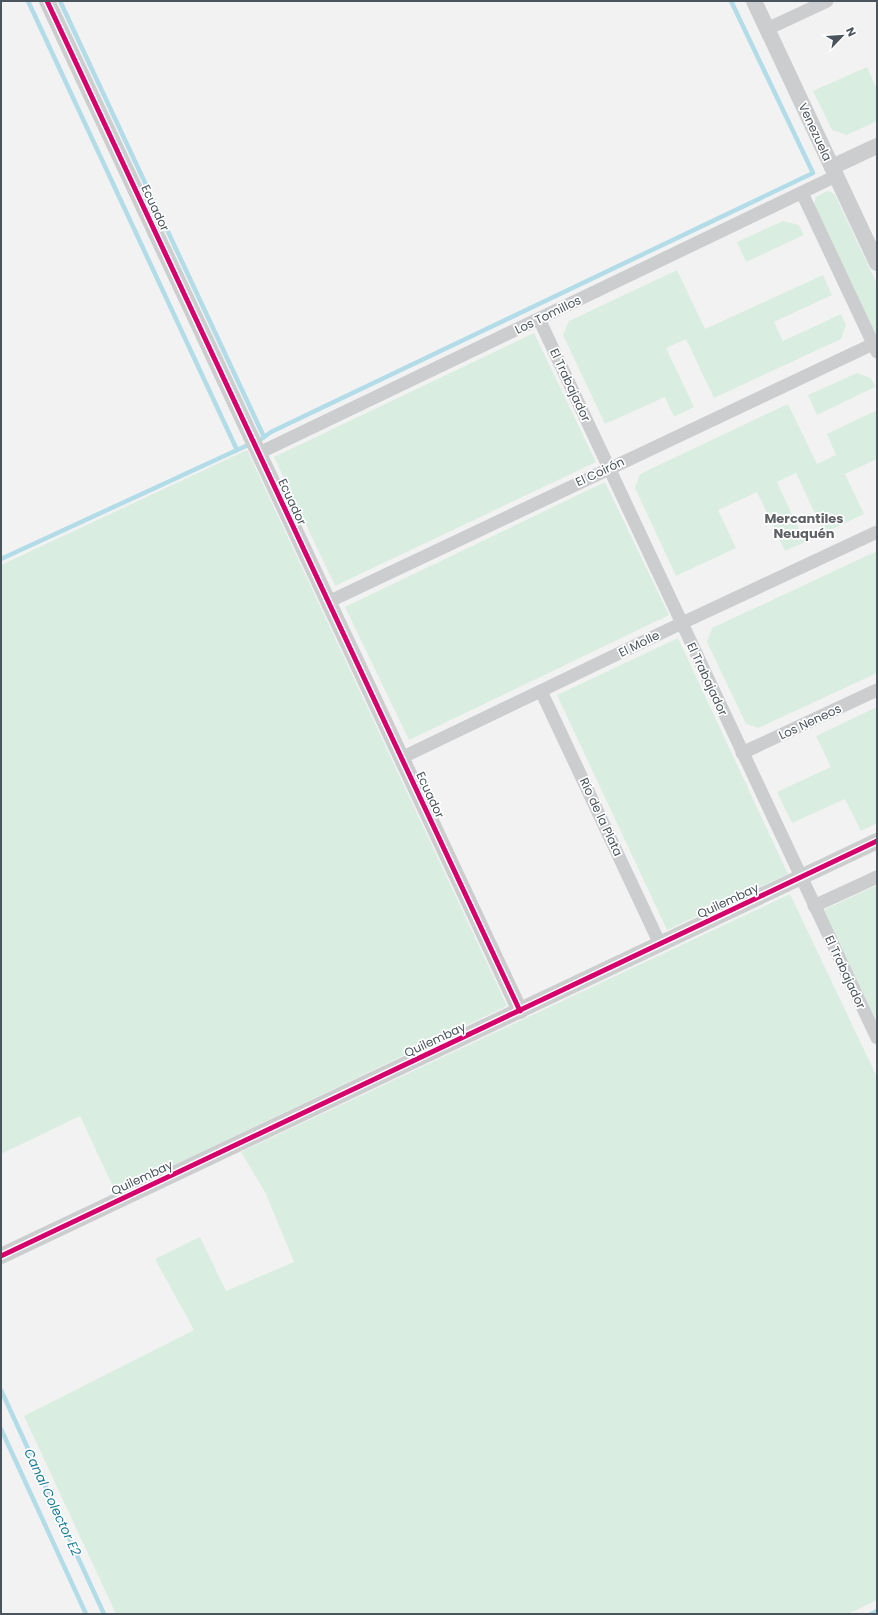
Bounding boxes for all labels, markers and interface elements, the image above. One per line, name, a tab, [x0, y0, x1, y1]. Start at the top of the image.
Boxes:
north arrow	[822, 16, 862, 56]
text: N	[842, 25, 860, 39]
street label: Venezuela	[795, 100, 836, 164]
street label: Ecuador	[137, 182, 174, 234]
street label: Los Tomillos	[512, 291, 584, 338]
street label: El Trabajador	[546, 345, 595, 425]
street label: El Coirón	[573, 453, 627, 490]
street label: Ecuador	[274, 476, 311, 528]
district label: Mercantiles Neuquén	[764, 509, 844, 543]
street label: El Molle	[615, 626, 662, 661]
street label: El Trabajador	[683, 639, 732, 719]
street label: Los Neneos	[776, 700, 844, 743]
street label: Ecuador	[412, 769, 449, 821]
street label: Río de la Plata	[576, 775, 627, 859]
street label: Quilembay	[694, 879, 761, 922]
street label: El Trabajador	[821, 932, 870, 1012]
street label: Quilembay	[401, 1018, 468, 1061]
street label: Quilembay	[108, 1156, 175, 1199]
water label: Canal Colector E2	[19, 1445, 86, 1559]

